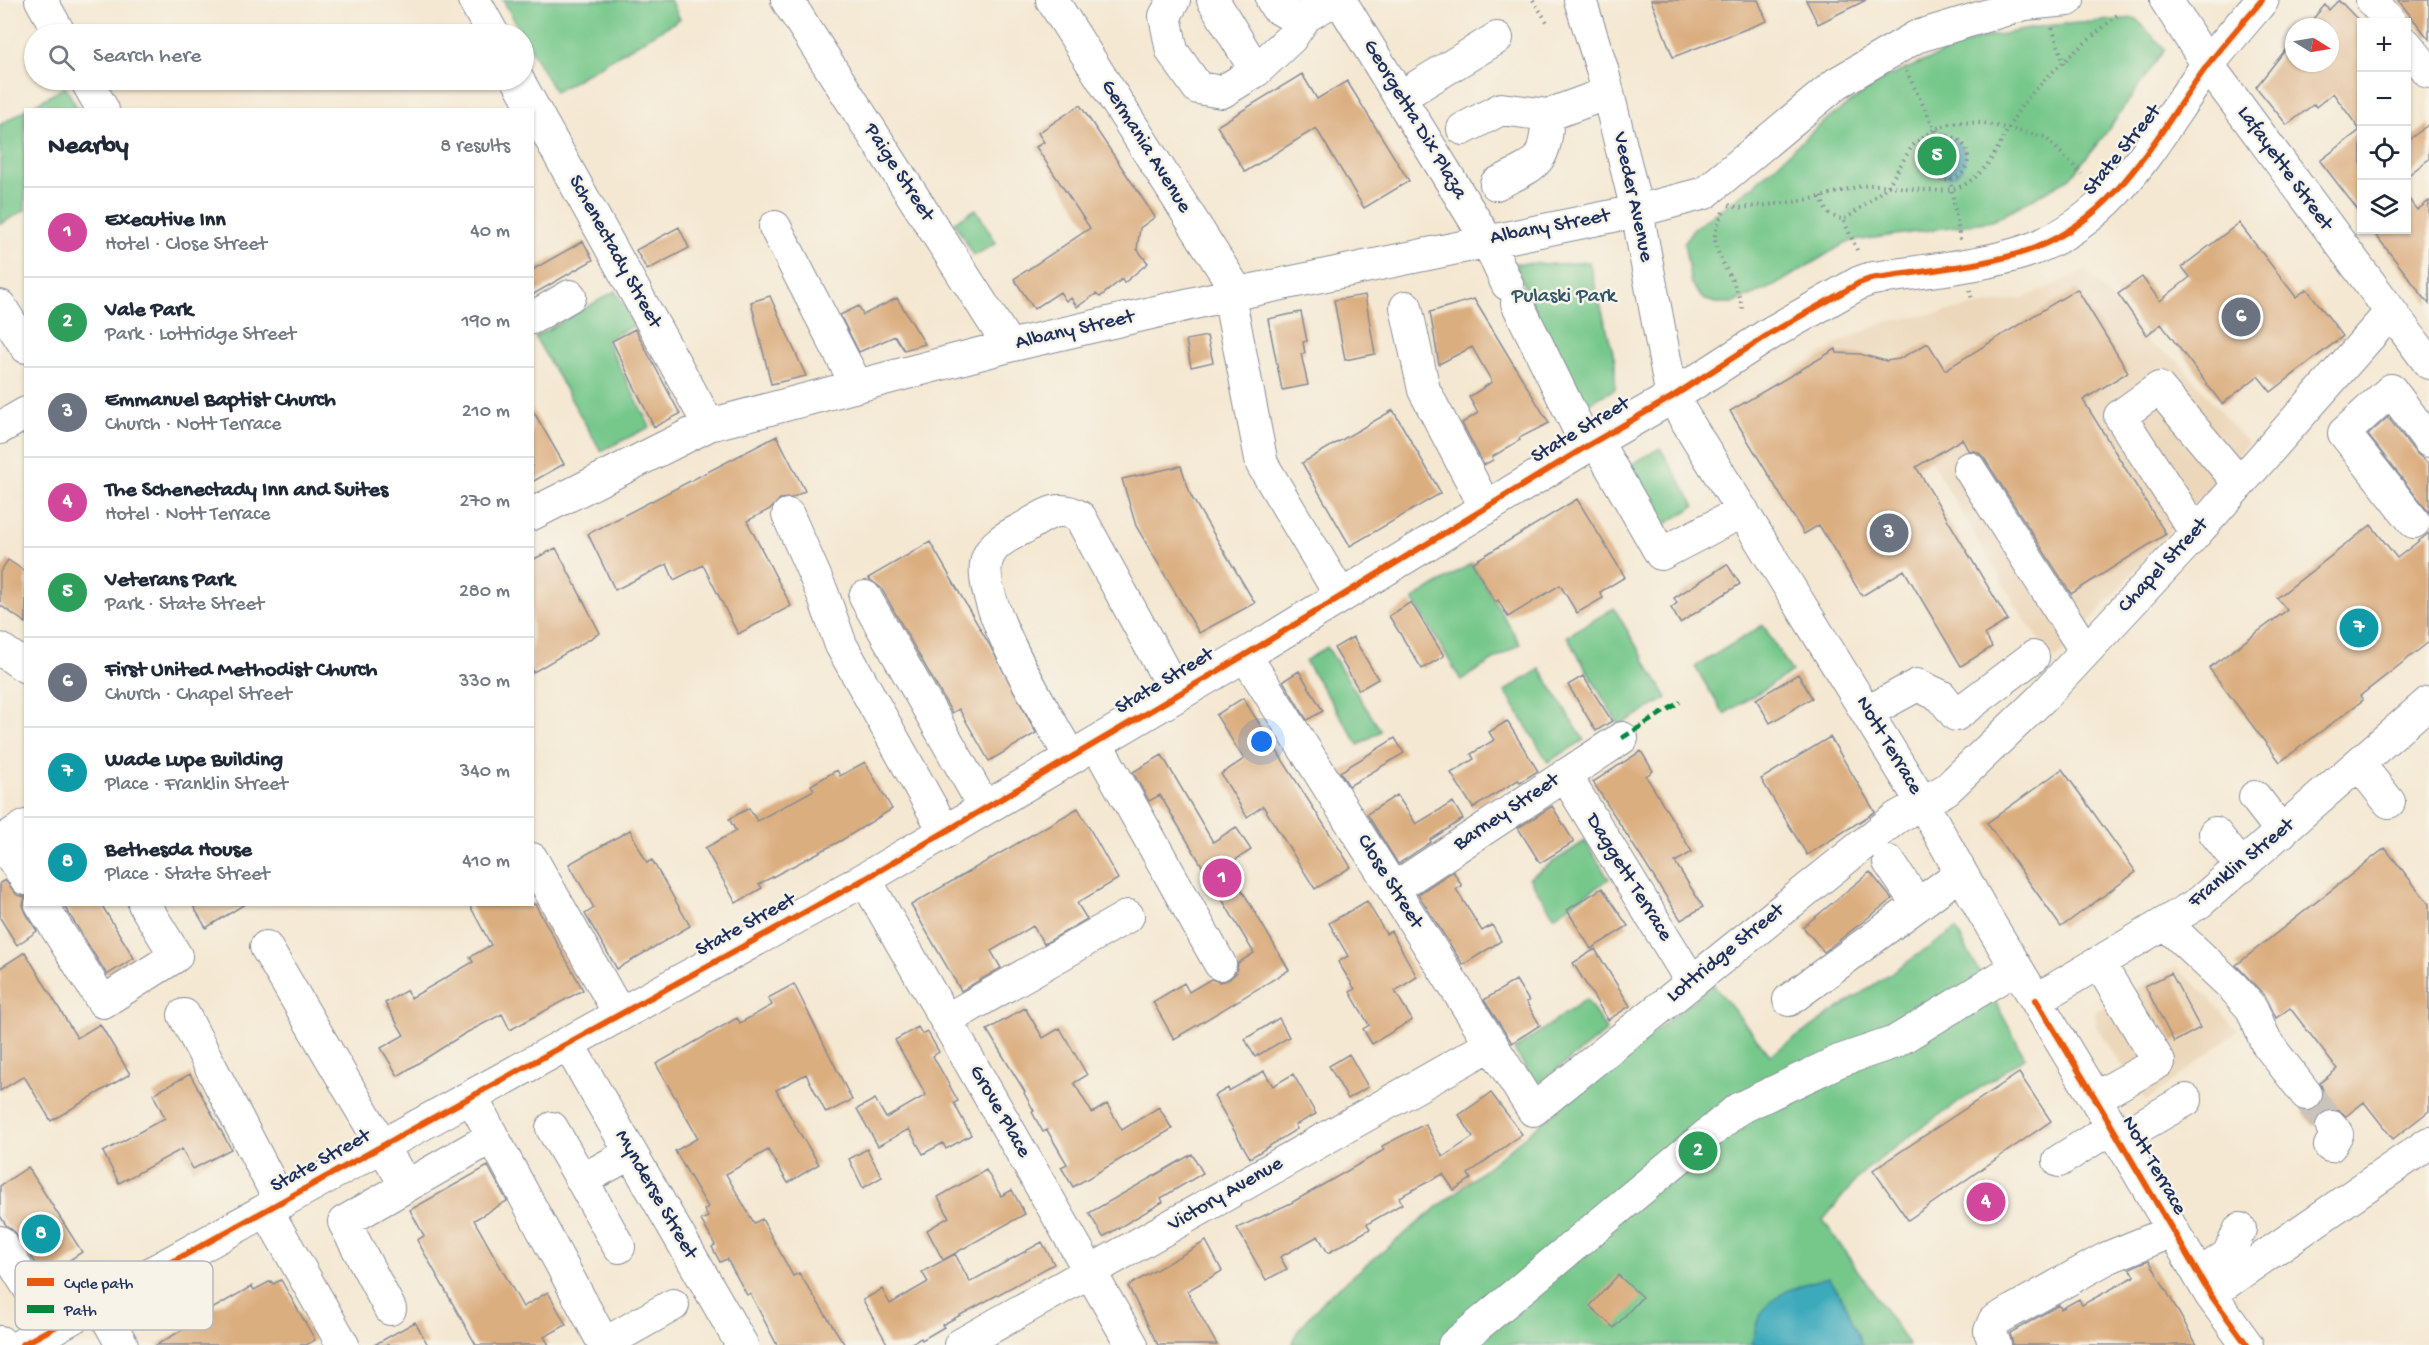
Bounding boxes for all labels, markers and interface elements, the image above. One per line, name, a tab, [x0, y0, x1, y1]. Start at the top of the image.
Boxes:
north arrow	[2285, 18, 2339, 72]
map controls	[2357, 18, 2411, 234]
button: +	[2357, 18, 2411, 72]
search box	[24, 24, 534, 90]
street label: Georgetta Dix Plaza	[1356, 36, 1472, 206]
icon: search	[45, 41, 78, 74]
text: Search here	[93, 44, 201, 70]
button: −	[2357, 72, 2411, 126]
street label: Germania Avenue	[1094, 76, 1197, 219]
street label: State Street	[2079, 98, 2169, 202]
street label: Lafayette Street	[2231, 102, 2339, 238]
street label: Paige Street	[857, 119, 940, 229]
button: locate	[2357, 126, 2411, 180]
street label: Veeder Avenue	[1606, 129, 1658, 265]
text: Nearby	[48, 132, 129, 163]
pin: 5	[1918, 134, 1956, 178]
text: 8 results	[440, 136, 510, 159]
street label: Schenectady Street	[562, 171, 668, 335]
button: layers	[2357, 180, 2411, 234]
street label: Albany Street	[1488, 204, 1614, 252]
text: Executive Inn	[105, 208, 226, 234]
text: 1	[63, 221, 72, 244]
text: 40 m	[470, 221, 510, 244]
text: Hotel · Close Street	[105, 234, 267, 257]
park label: Pulaski Park	[1511, 285, 1619, 310]
pin: 6	[2222, 294, 2260, 340]
text: Vale Park	[105, 298, 193, 324]
street label: Albany Street	[1013, 305, 1139, 357]
text: 2	[63, 311, 72, 334]
text: 190 m	[462, 311, 510, 334]
text: Park · Lottridge Street	[105, 324, 296, 347]
text: Emmanuel Baptist Church	[105, 388, 336, 414]
street label: State Street	[1527, 391, 1637, 470]
text: 3	[62, 401, 73, 424]
text: 210 m	[462, 401, 510, 424]
text: Church · Nott Terrace	[105, 414, 281, 437]
text: The Schenectady Inn and Suites	[105, 478, 388, 504]
text: 4	[63, 491, 72, 514]
text: 270 m	[460, 491, 510, 514]
text: Hotel · Nott Terrace	[105, 504, 270, 527]
pin: 3	[1870, 510, 1908, 556]
street label: Chapel Street	[2114, 511, 2216, 619]
text: Veterans Park	[105, 568, 235, 594]
text: 5	[62, 581, 73, 604]
text: 280 m	[459, 581, 510, 604]
text: Park · State Street	[105, 594, 264, 617]
pin: 7	[2340, 606, 2378, 650]
street label: State Street	[1111, 642, 1221, 721]
text: First United Methodist Church	[105, 658, 377, 684]
text: 6	[62, 671, 73, 694]
text: 330 m	[459, 671, 510, 694]
text: Church · Chapel Street	[105, 684, 292, 707]
street label: Nott Terrace	[1849, 692, 1928, 801]
your location	[1247, 727, 1276, 756]
text: Wade Lupe Building	[105, 748, 283, 774]
text: 7	[62, 761, 73, 784]
text: 340 m	[460, 761, 510, 784]
street label: Barney Street	[1449, 767, 1567, 858]
text: Place · Franklin Street	[105, 774, 288, 797]
street label: Daggett Terrace	[1578, 808, 1678, 947]
street label: Franklin Street	[2183, 812, 2302, 915]
street label: Close Street	[1350, 830, 1429, 936]
text: Bethesda House	[105, 838, 252, 864]
text: 8	[62, 851, 73, 874]
text: 410 m	[462, 851, 510, 874]
pin: 1	[1202, 856, 1242, 900]
text: Place · State Street	[105, 864, 270, 887]
street label: State Street	[692, 887, 802, 964]
street label: Lottridge Street	[1662, 898, 1792, 1009]
street label: Grove Place	[963, 1061, 1036, 1164]
street label: Nott Terrace	[2115, 1112, 2192, 1221]
street label: State Street	[267, 1123, 377, 1200]
street label: Mynderse Street	[608, 1126, 703, 1266]
pin: 2	[1678, 1128, 1718, 1174]
street label: Victory Avenue	[1163, 1151, 1289, 1239]
pin: 4	[1966, 1180, 2006, 1224]
pin: 8	[22, 1212, 60, 1256]
legend	[15, 1261, 213, 1330]
text: Cycle path	[64, 1276, 134, 1295]
text: Path	[63, 1303, 97, 1322]

